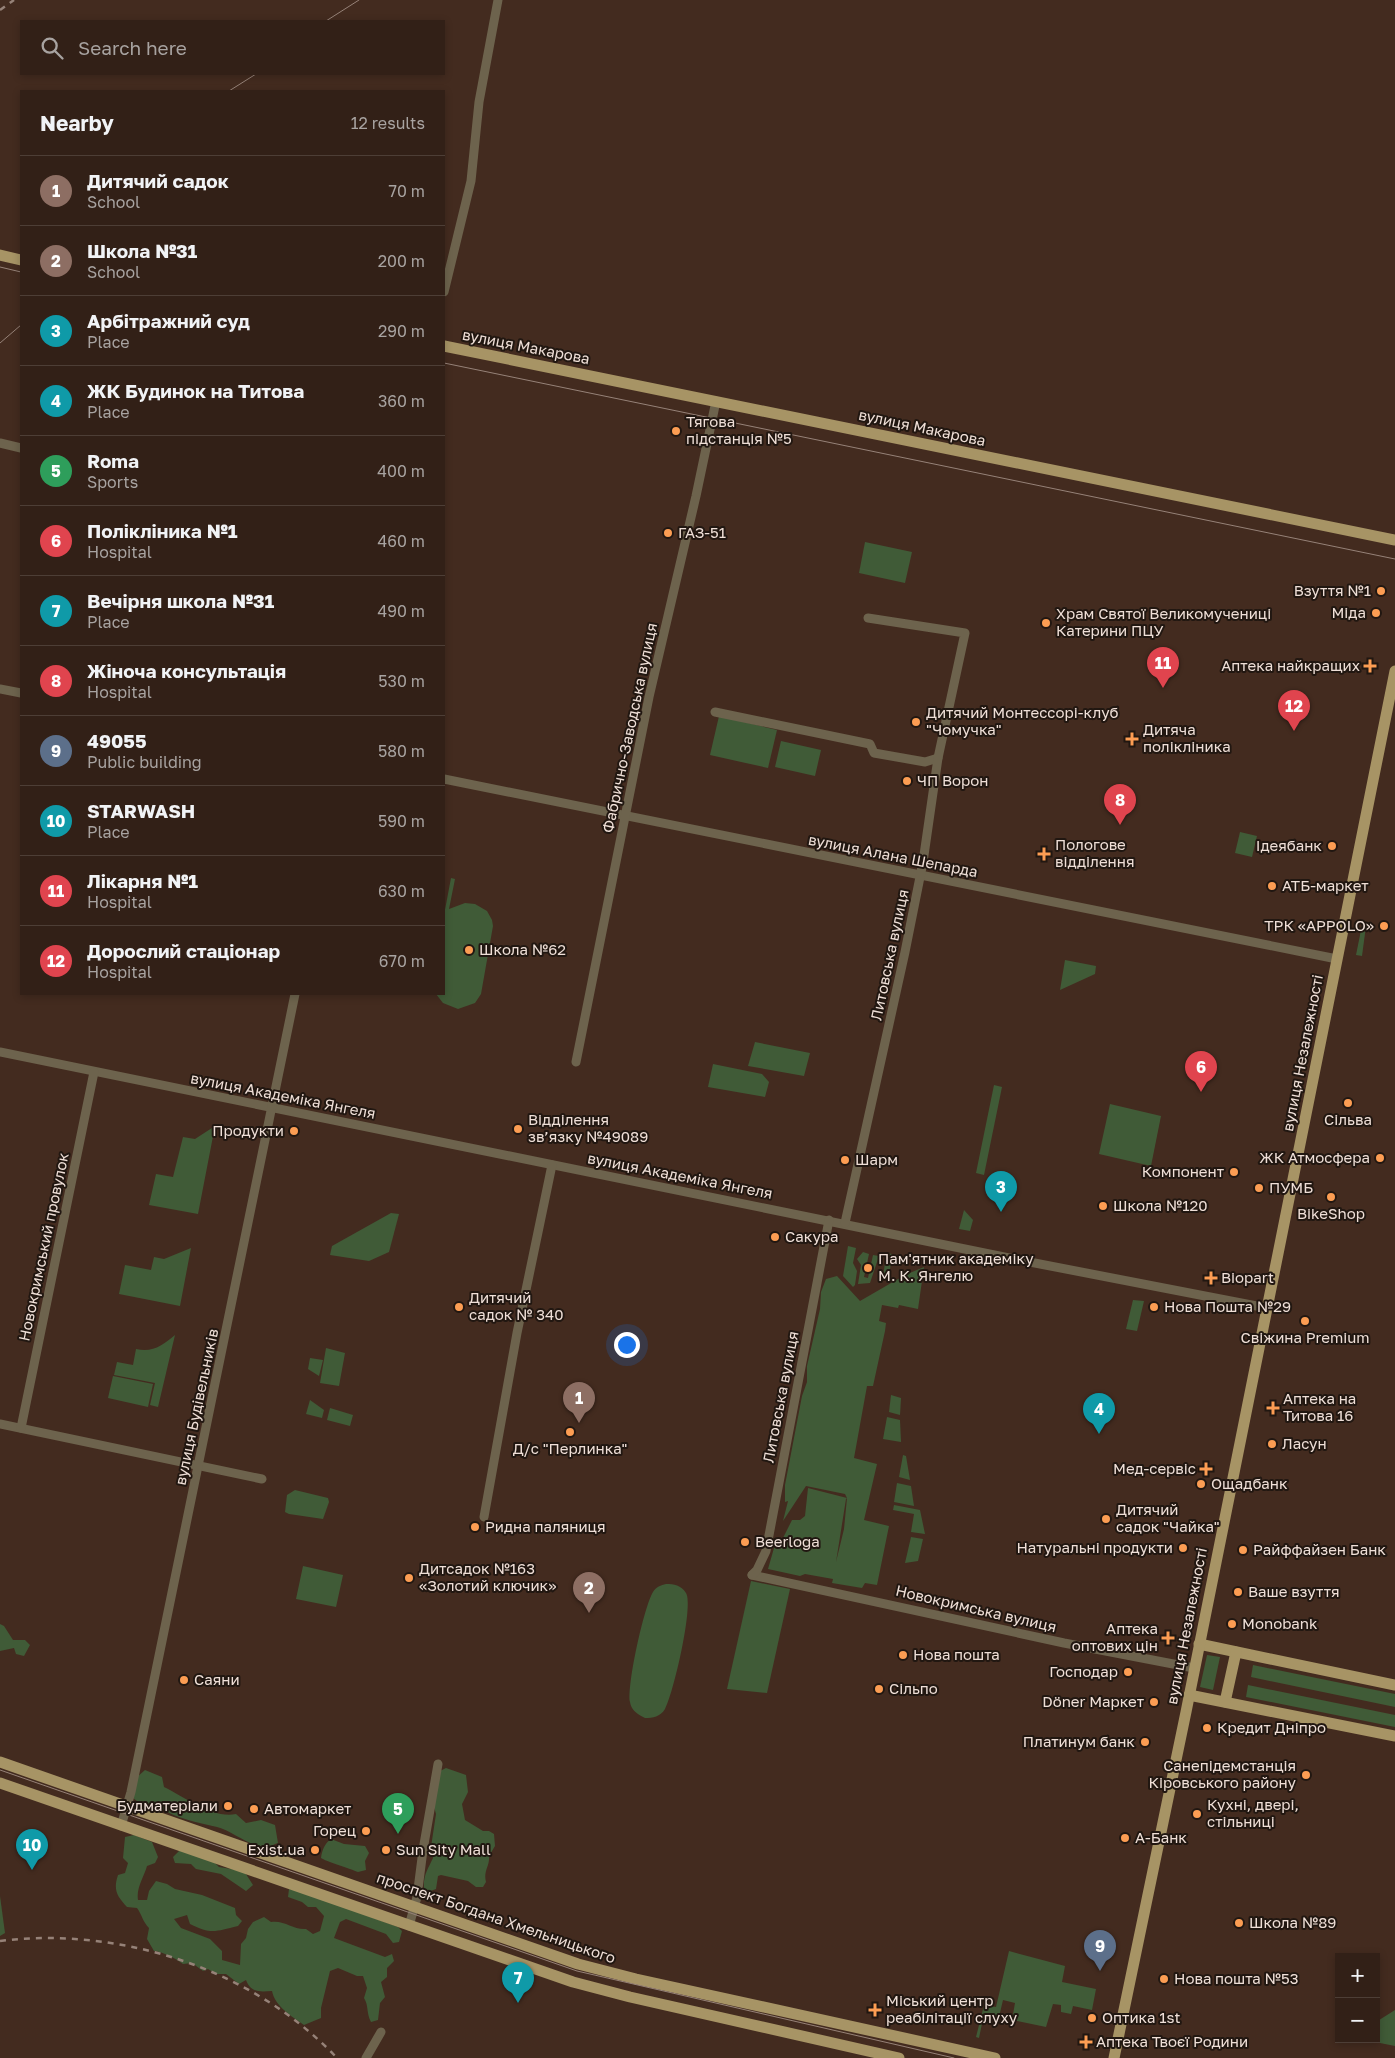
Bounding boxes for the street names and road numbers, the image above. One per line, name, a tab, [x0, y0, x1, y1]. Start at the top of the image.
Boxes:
street label: вулиця Макарова	[461, 325, 591, 367]
street label: вулиця Макарова	[857, 405, 987, 449]
street label: Фабрично-Заводська вулиця	[598, 621, 660, 834]
street label: вулиця Алана Шепарда	[807, 830, 980, 880]
street label: Литовська вулиця	[866, 888, 912, 1022]
street label: вулиця Незалежності	[1278, 973, 1326, 1133]
street label: вулиця Академіка Янгеля	[189, 1068, 377, 1122]
street label: вулиця Академіка Янгеля	[586, 1148, 774, 1202]
street label: Новокримський провулок	[14, 1151, 72, 1343]
street label: вулиця Будівельників	[171, 1327, 221, 1487]
street label: Литовська вулиця	[758, 1330, 802, 1464]
street label: вулиця Незалежності	[1162, 1546, 1210, 1706]
street label: Новокримська вулиця	[894, 1581, 1058, 1635]
street label: проспект Богдана Хмельницького	[374, 1868, 618, 1967]

